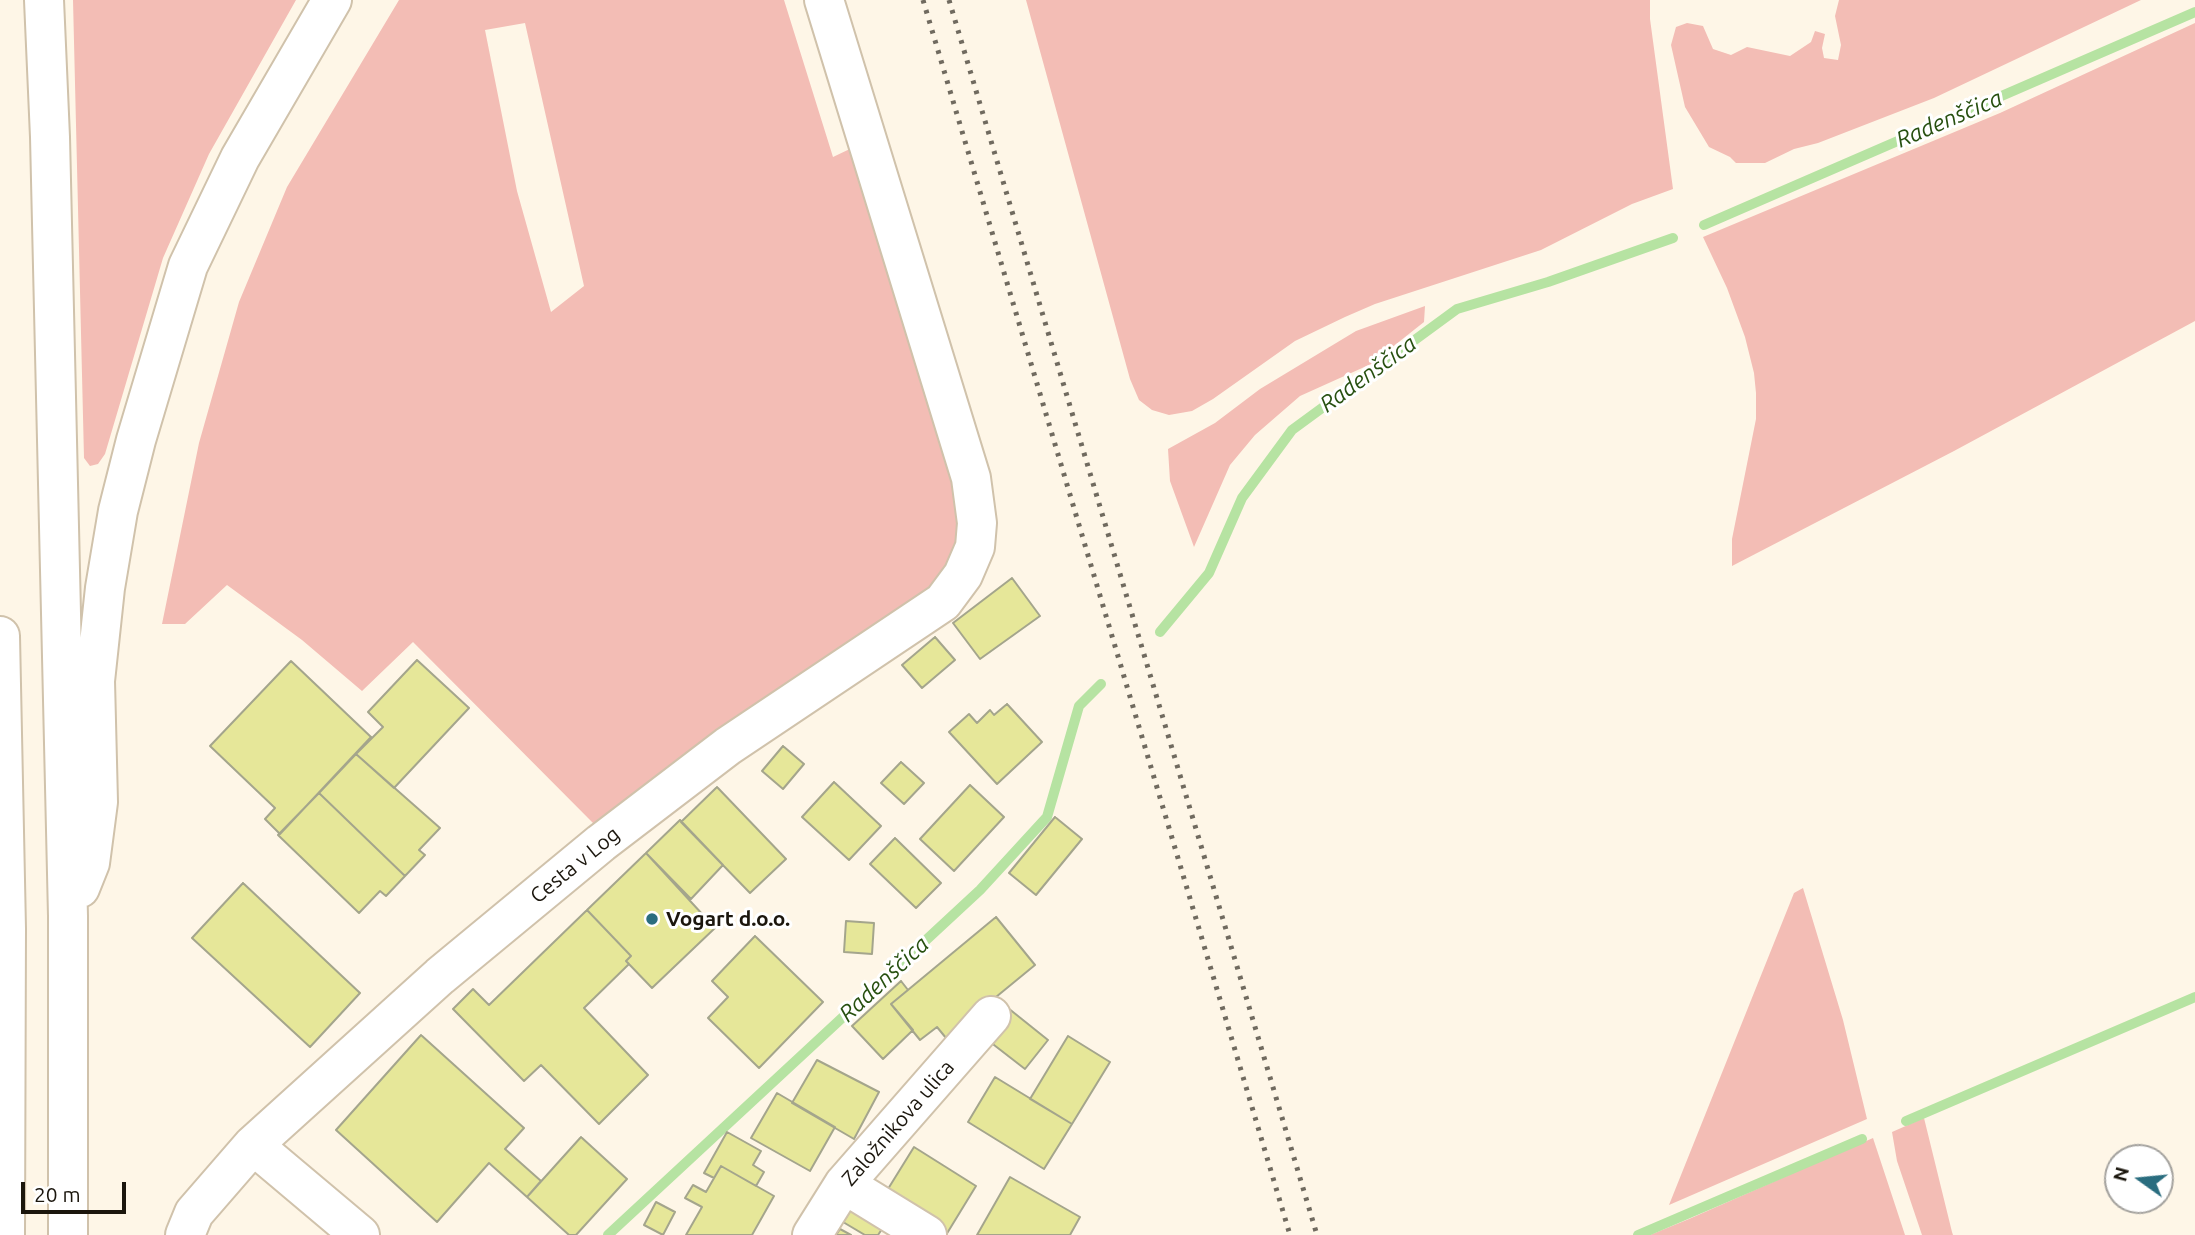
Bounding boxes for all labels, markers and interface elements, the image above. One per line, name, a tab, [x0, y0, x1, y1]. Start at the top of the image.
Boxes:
water label: Radenščica	[1892, 84, 2006, 154]
water label: Radenščica	[1314, 330, 1422, 418]
street label: Cesta v Log	[525, 821, 625, 909]
place label: Vogart d.o.o.	[666, 906, 790, 932]
marker: Vogart d.o.o.	[644, 911, 660, 927]
water label: Radenščica	[833, 931, 935, 1027]
street label: Založnikova ulica	[837, 1055, 959, 1191]
north arrow	[2104, 1144, 2174, 1214]
text: N	[2108, 1164, 2133, 1184]
scale bar	[24, 1168, 130, 1212]
text: 20 m	[34, 1182, 81, 1206]

